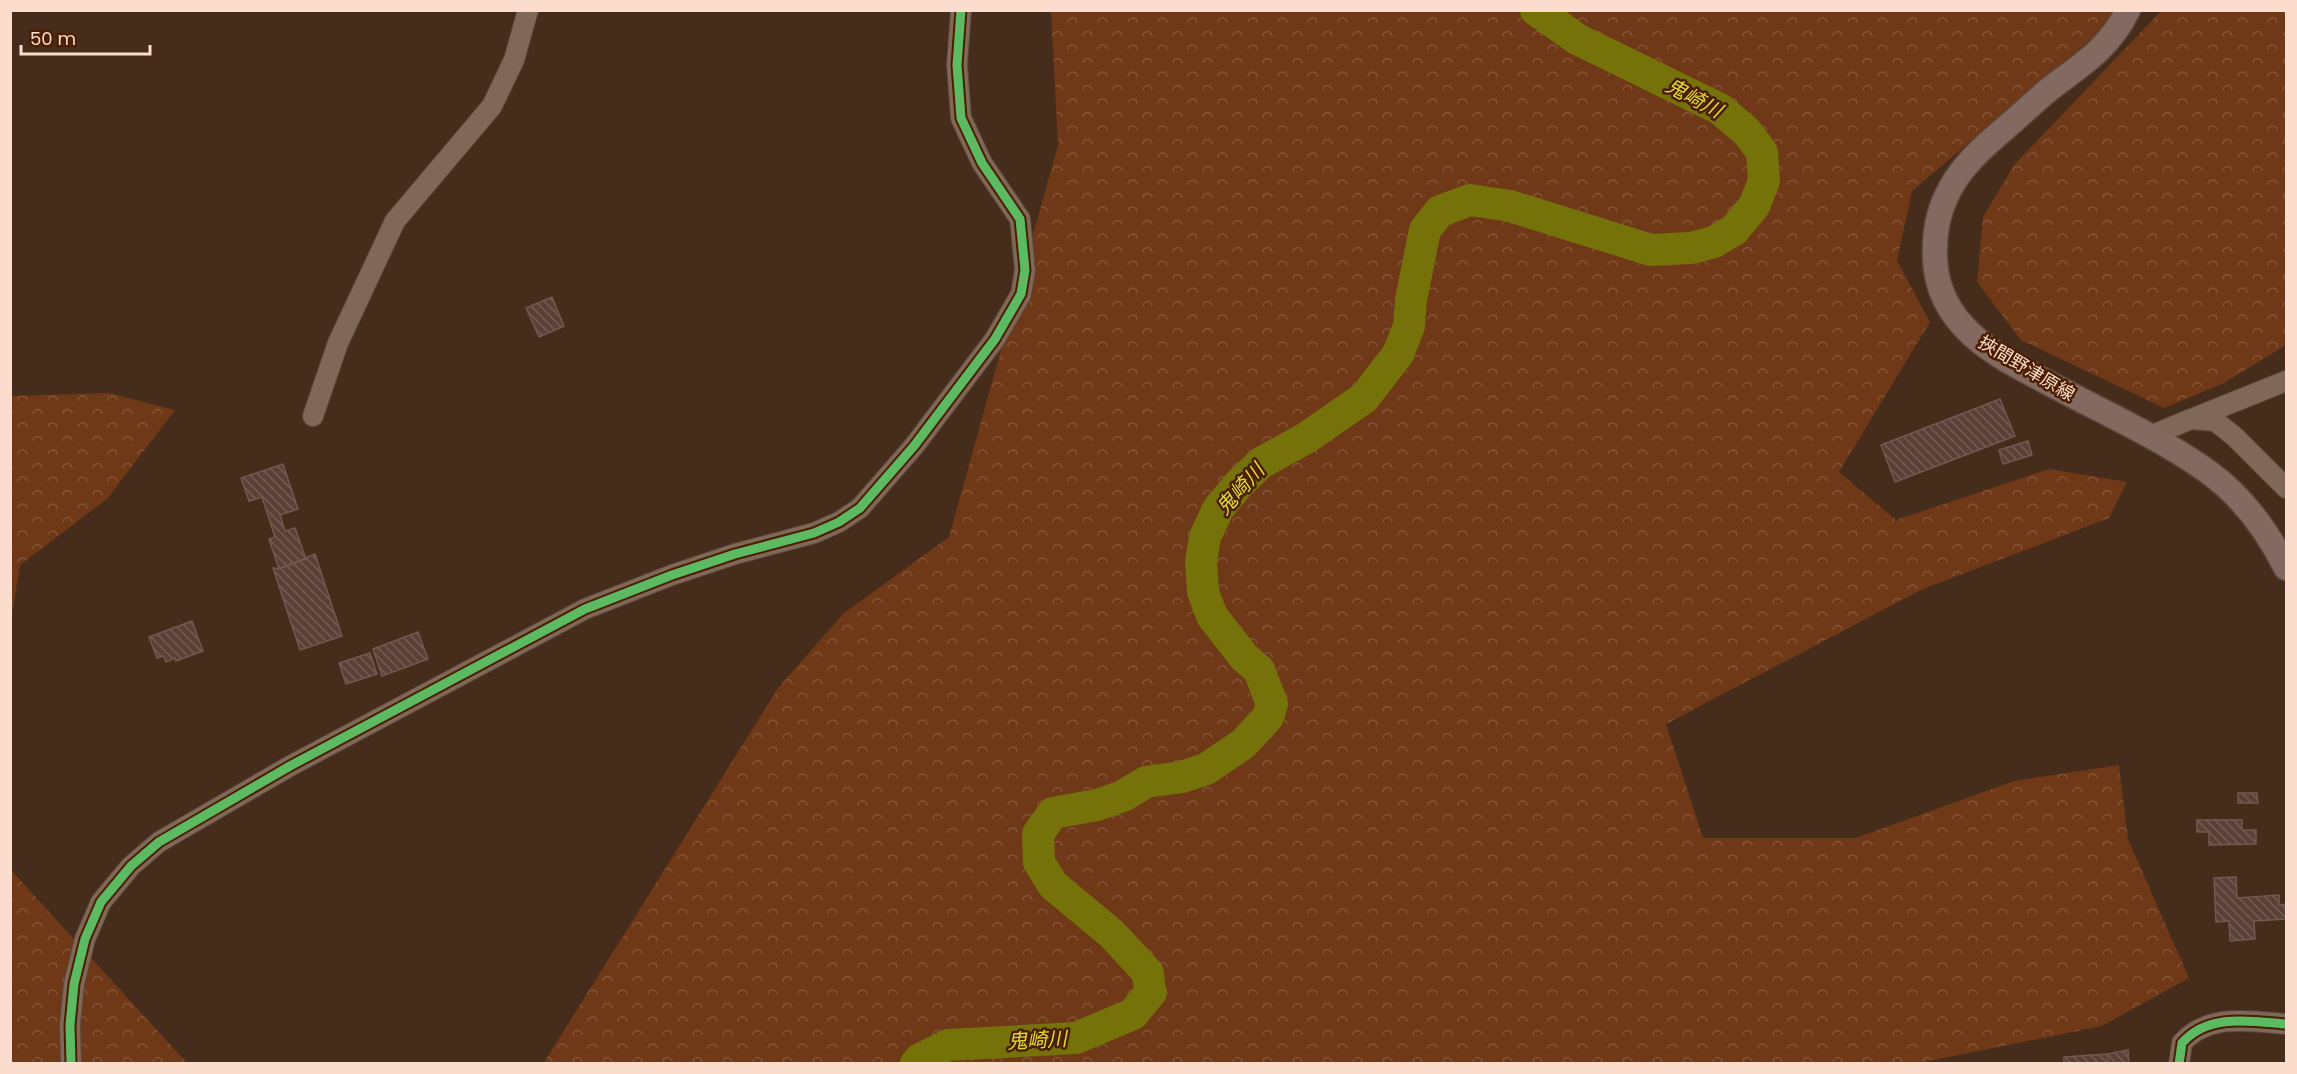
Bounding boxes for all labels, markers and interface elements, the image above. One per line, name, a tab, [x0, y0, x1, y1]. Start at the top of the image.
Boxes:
scale bar	[21, 18, 150, 56]
text: 50 m	[30, 26, 76, 51]
water label: 鬼崎川	[1661, 72, 1729, 125]
street label: 挾間野津原線	[1974, 329, 2080, 407]
water label: 鬼崎川	[1210, 456, 1272, 521]
water label: 鬼崎川	[1006, 1024, 1070, 1056]

